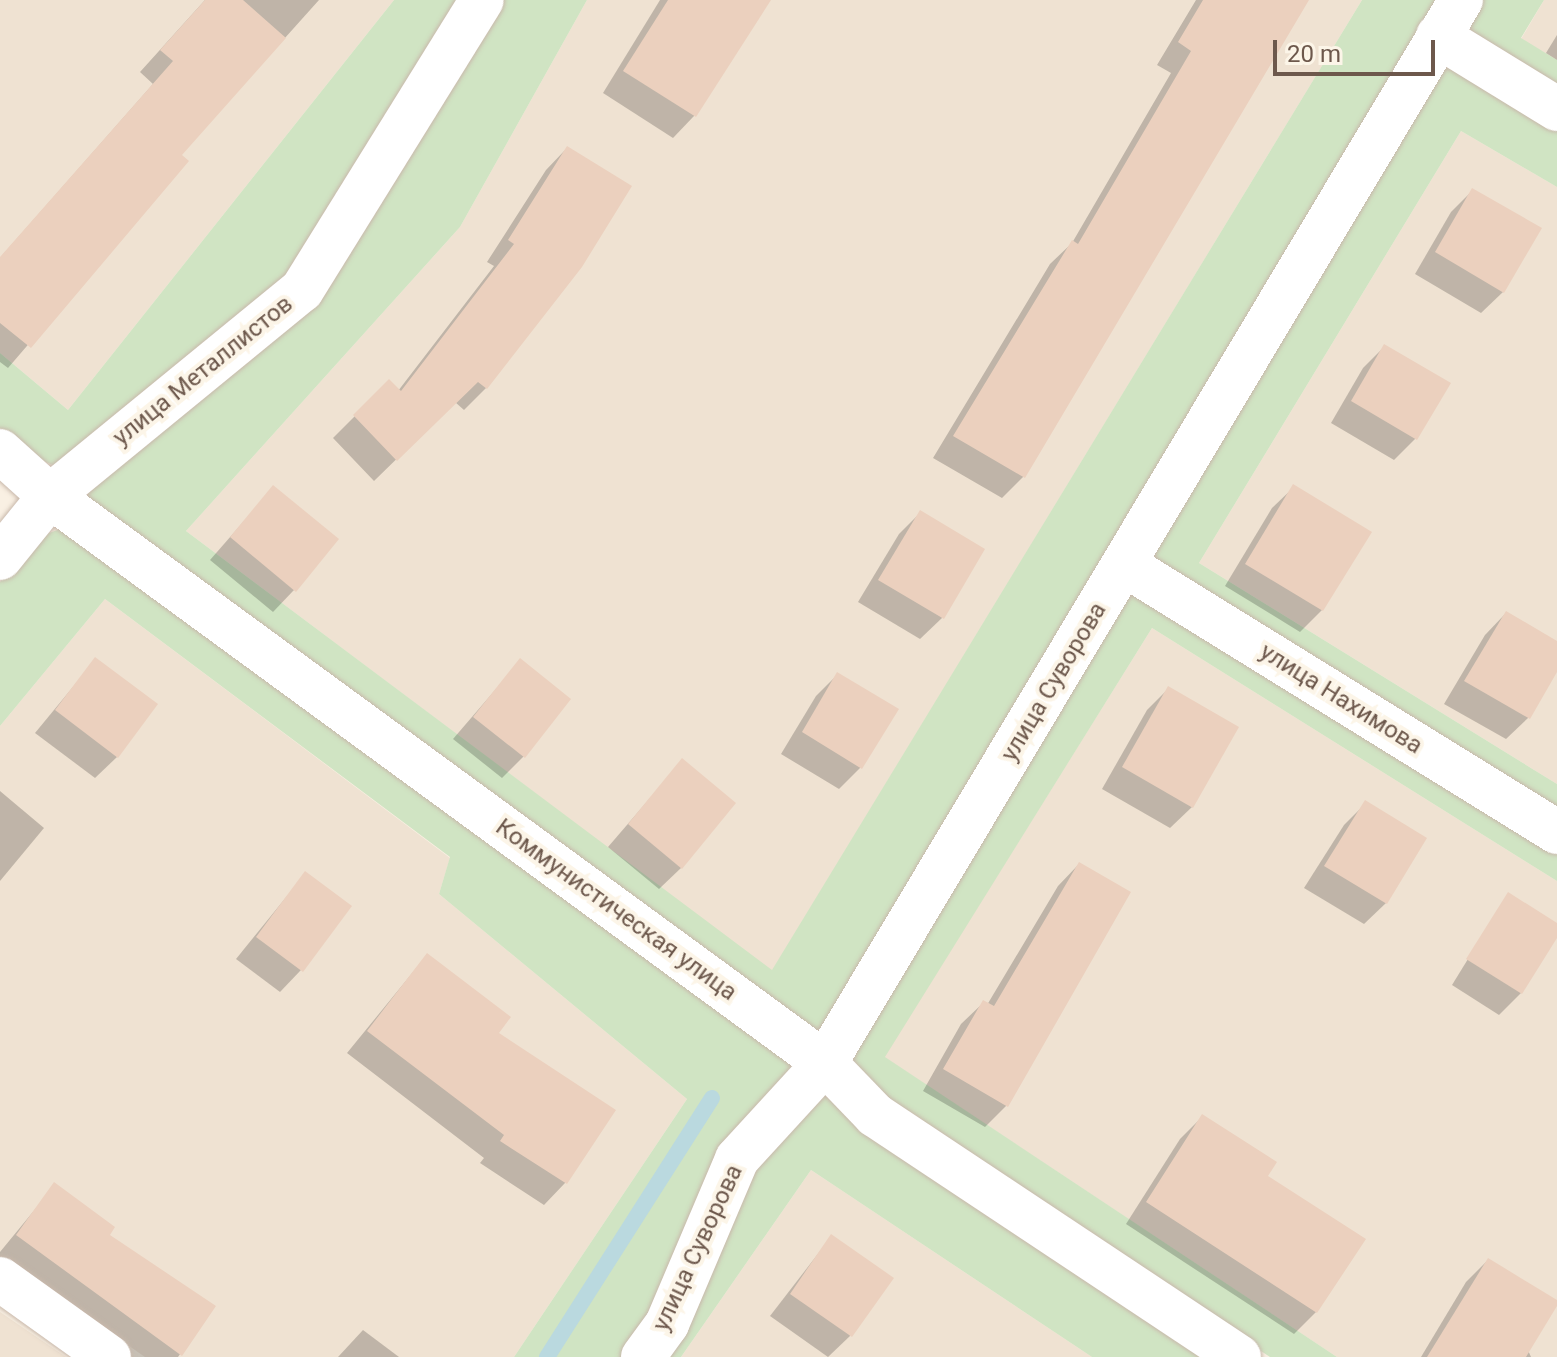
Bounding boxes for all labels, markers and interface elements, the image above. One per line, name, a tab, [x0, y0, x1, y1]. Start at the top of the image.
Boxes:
scale bar	[1277, 24, 1439, 74]
text: 20 m	[1287, 40, 1341, 68]
street label: улица Металлистов	[108, 290, 298, 452]
street label: улица Суворова	[995, 597, 1113, 767]
street label: улица Нахимова	[1254, 637, 1428, 761]
street label: Коммунистическая улица	[490, 813, 742, 1007]
street label: улица Суворова	[647, 1160, 749, 1336]

